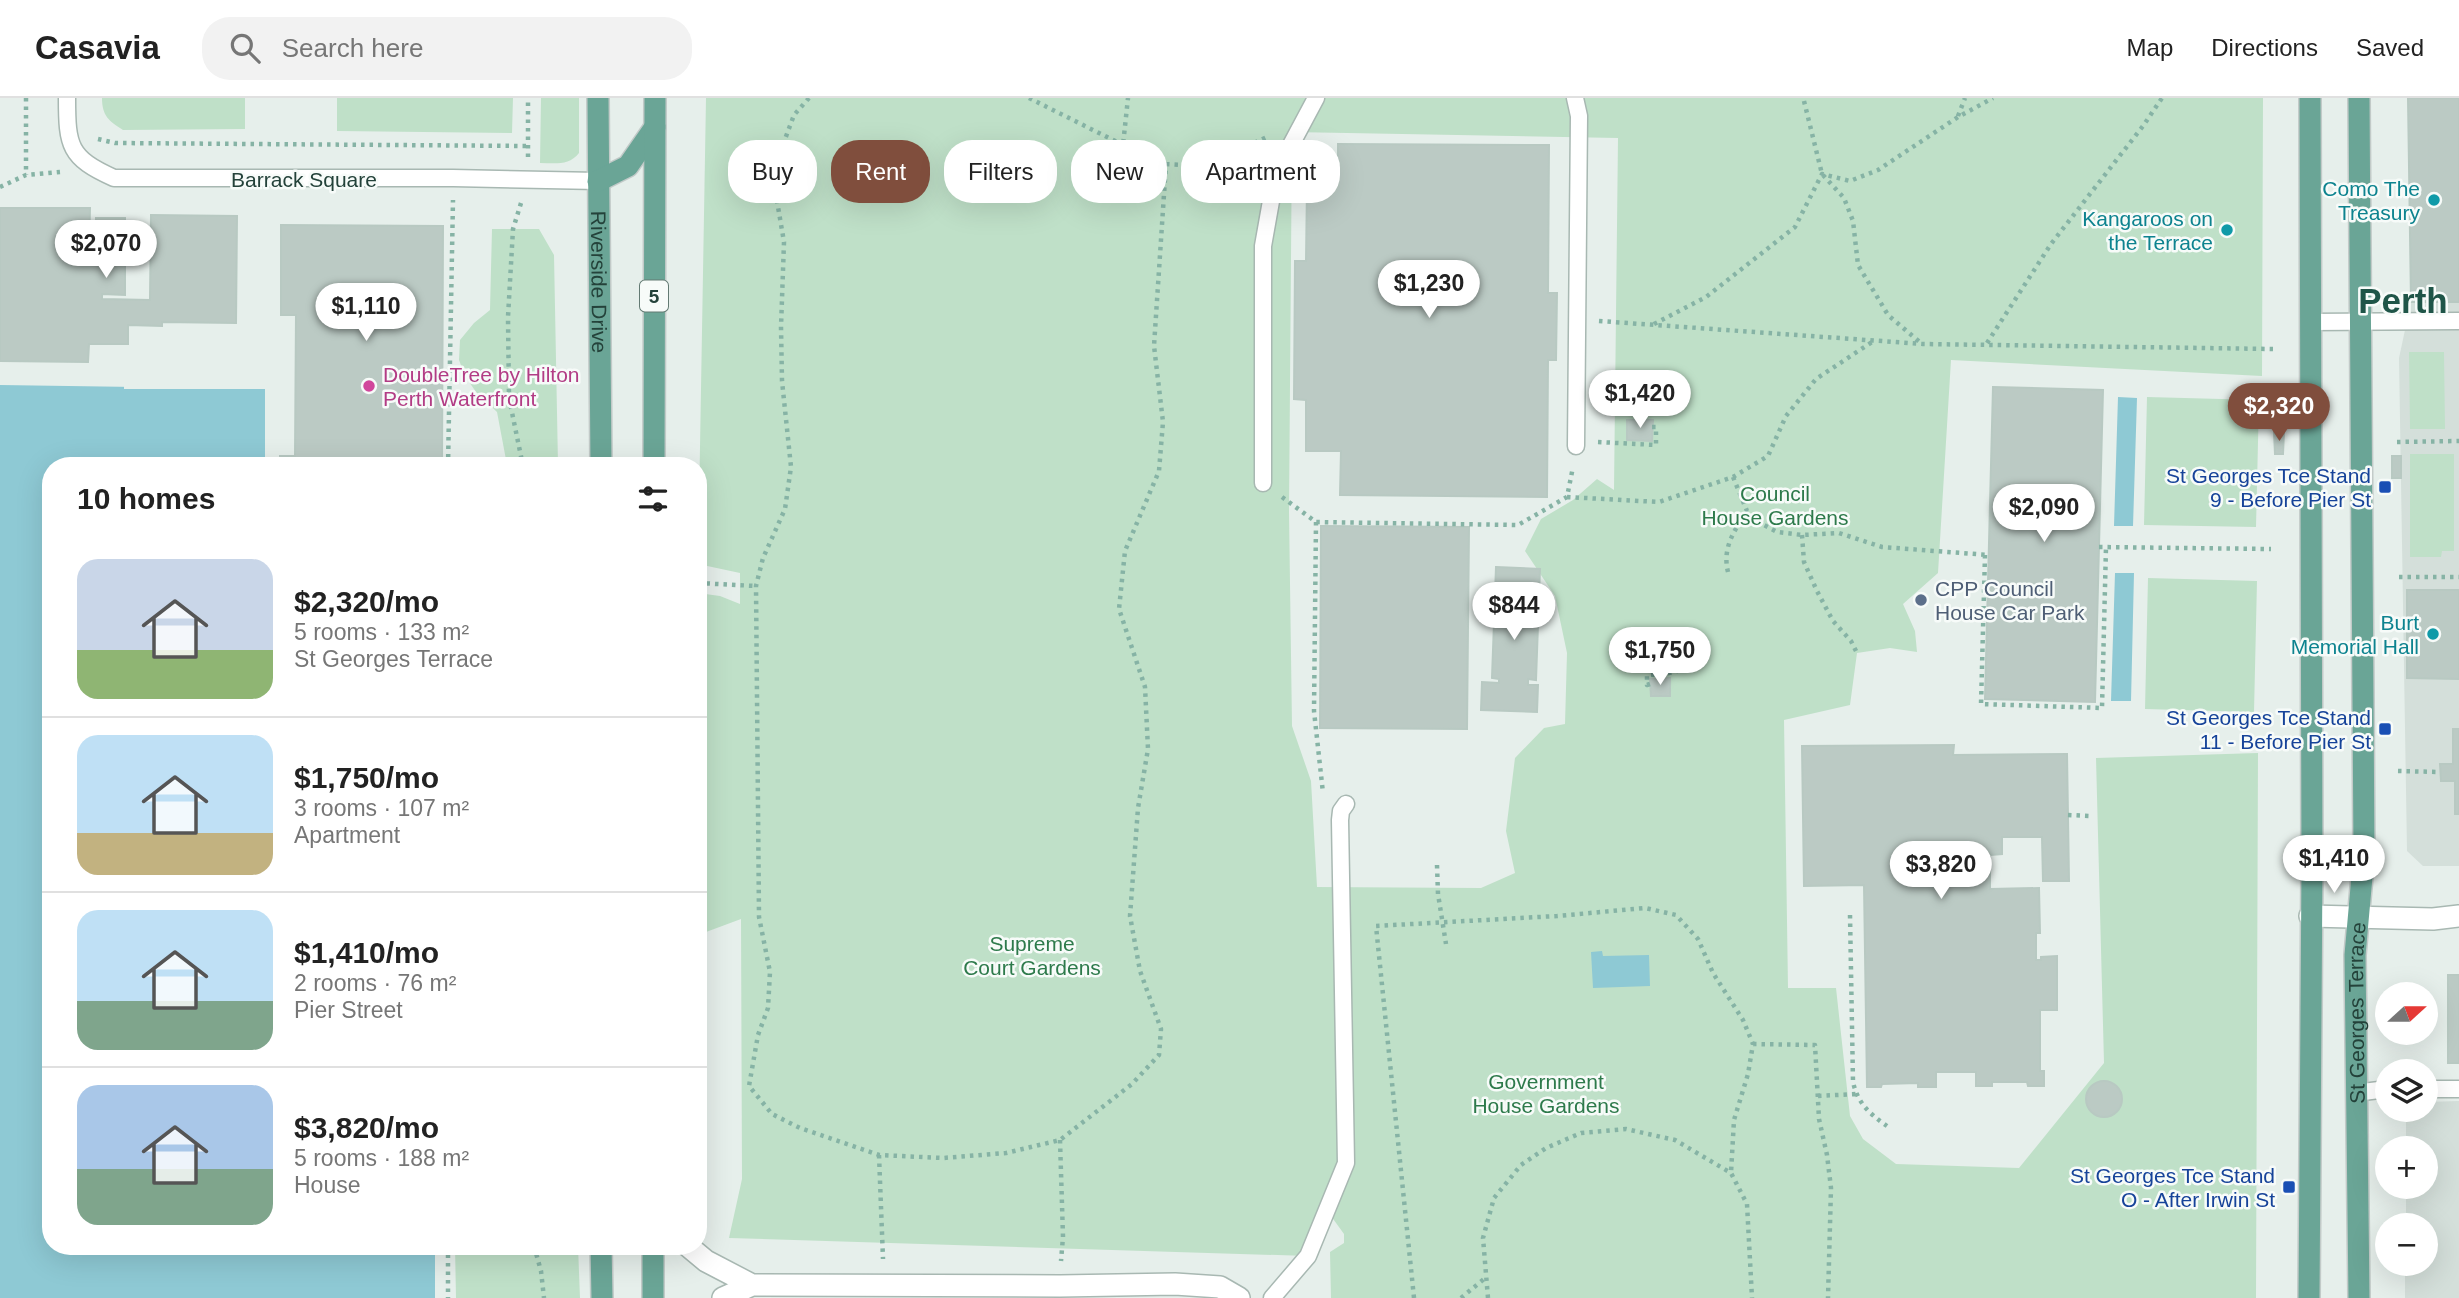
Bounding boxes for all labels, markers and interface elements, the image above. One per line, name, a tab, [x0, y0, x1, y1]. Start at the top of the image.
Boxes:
search box	[202, 17, 692, 80]
text: Casavia	[35, 29, 160, 66]
icon: search	[226, 29, 264, 67]
text: Search here	[282, 33, 423, 63]
text: Map	[2127, 34, 2173, 61]
text: Directions	[2211, 34, 2318, 61]
text: Saved	[2356, 34, 2424, 61]
chip: Buy	[728, 140, 817, 203]
chip: Rent	[831, 140, 930, 203]
chip: Filters	[944, 140, 1057, 203]
chip: New	[1071, 140, 1167, 203]
chip: Apartment	[1181, 140, 1340, 203]
street label: Barrack Square	[231, 168, 377, 191]
place label: Como The Treasury	[2322, 177, 2420, 224]
marker: Como The Treasury	[2426, 192, 2442, 208]
place label: Kangaroos on the Terrace	[2082, 207, 2213, 254]
street label: Riverside Drive	[587, 211, 612, 353]
pin: $2,070	[49, 220, 163, 280]
marker: Kangaroos on the Terrace	[2219, 222, 2235, 238]
text: $2,070	[71, 230, 141, 256]
pin: $1,230	[1372, 260, 1486, 320]
text: $1,230	[1394, 270, 1464, 296]
road number: 5	[640, 280, 668, 312]
district label: Perth	[2358, 281, 2448, 320]
pin: $1,110	[309, 284, 423, 343]
text: $1,110	[331, 293, 401, 319]
place label: DoubleTree by Hilton Perth Waterfront	[383, 363, 580, 410]
pin: $1,420	[1583, 370, 1697, 430]
marker: DoubleTree by Hilton Perth Waterfront	[361, 378, 377, 394]
text: $1,420	[1605, 380, 1675, 406]
pin: $2,320	[2222, 384, 2336, 443]
text: $2,320	[2244, 393, 2314, 419]
place label: St Georges Tce Stand 9 - Before Pier St	[2166, 464, 2371, 511]
marker: St Georges Tce Stand 9 - Before Pier St	[2377, 479, 2393, 495]
icon: filters	[634, 480, 672, 518]
text: 10 homes	[77, 482, 215, 515]
park label: Council House Gardens	[1701, 482, 1849, 529]
pin: $2,090	[1987, 484, 2101, 544]
text: $2,090	[2009, 494, 2079, 520]
place label: CPP Council House Car Park	[1935, 577, 2085, 624]
pin: $844	[1473, 582, 1555, 642]
text: $2,320/mo	[294, 585, 439, 618]
icon: home	[133, 587, 217, 671]
text: $844	[1488, 592, 1540, 618]
marker: CPP Council House Car Park	[1913, 592, 1929, 608]
place label: Burt Memorial Hall	[2291, 611, 2419, 658]
text: 5 rooms · 133 m²	[294, 619, 469, 645]
marker: Burt Memorial Hall	[2425, 626, 2441, 642]
pin: $1,750	[1603, 628, 1717, 687]
text: $1,750	[1625, 637, 1695, 663]
text: St Georges Terrace	[294, 646, 493, 672]
place label: St Georges Tce Stand 11 - Before Pier St	[2166, 706, 2371, 753]
marker: St Georges Tce Stand 11 - Before Pier St	[2377, 721, 2393, 737]
text: $1,750/mo	[294, 761, 439, 794]
icon: home	[133, 763, 217, 847]
text: 3 rooms · 107 m²	[294, 795, 469, 821]
text: Apartment	[294, 822, 400, 848]
pin: $1,410	[2277, 836, 2391, 895]
pin: $3,820	[1884, 842, 1998, 901]
text: $1,410	[2299, 845, 2369, 871]
text: $3,820	[1906, 851, 1976, 877]
street label: St Georges Terrace	[2343, 921, 2369, 1104]
park label: Supreme Court Gardens	[963, 932, 1101, 979]
text: $1,410/mo	[294, 936, 439, 969]
icon: home	[133, 938, 217, 1022]
text: 2 rooms · 76 m²	[294, 970, 456, 996]
north arrow	[2375, 982, 2438, 1045]
map controls	[2375, 982, 2438, 1276]
text: Pier Street	[294, 997, 403, 1023]
button: layers	[2375, 1059, 2438, 1122]
park label: Government House Gardens	[1472, 1070, 1620, 1117]
text: $3,820/mo	[294, 1111, 439, 1144]
icon: home	[133, 1113, 217, 1197]
button: +	[2375, 1136, 2438, 1199]
text: 5 rooms · 188 m²	[294, 1145, 469, 1171]
place label: St Georges Tce Stand O - After Irwin St	[2070, 1164, 2275, 1211]
text: House	[294, 1172, 360, 1198]
marker: St Georges Tce Stand O - After Irwin St	[2281, 1179, 2297, 1195]
button: −	[2375, 1213, 2438, 1276]

